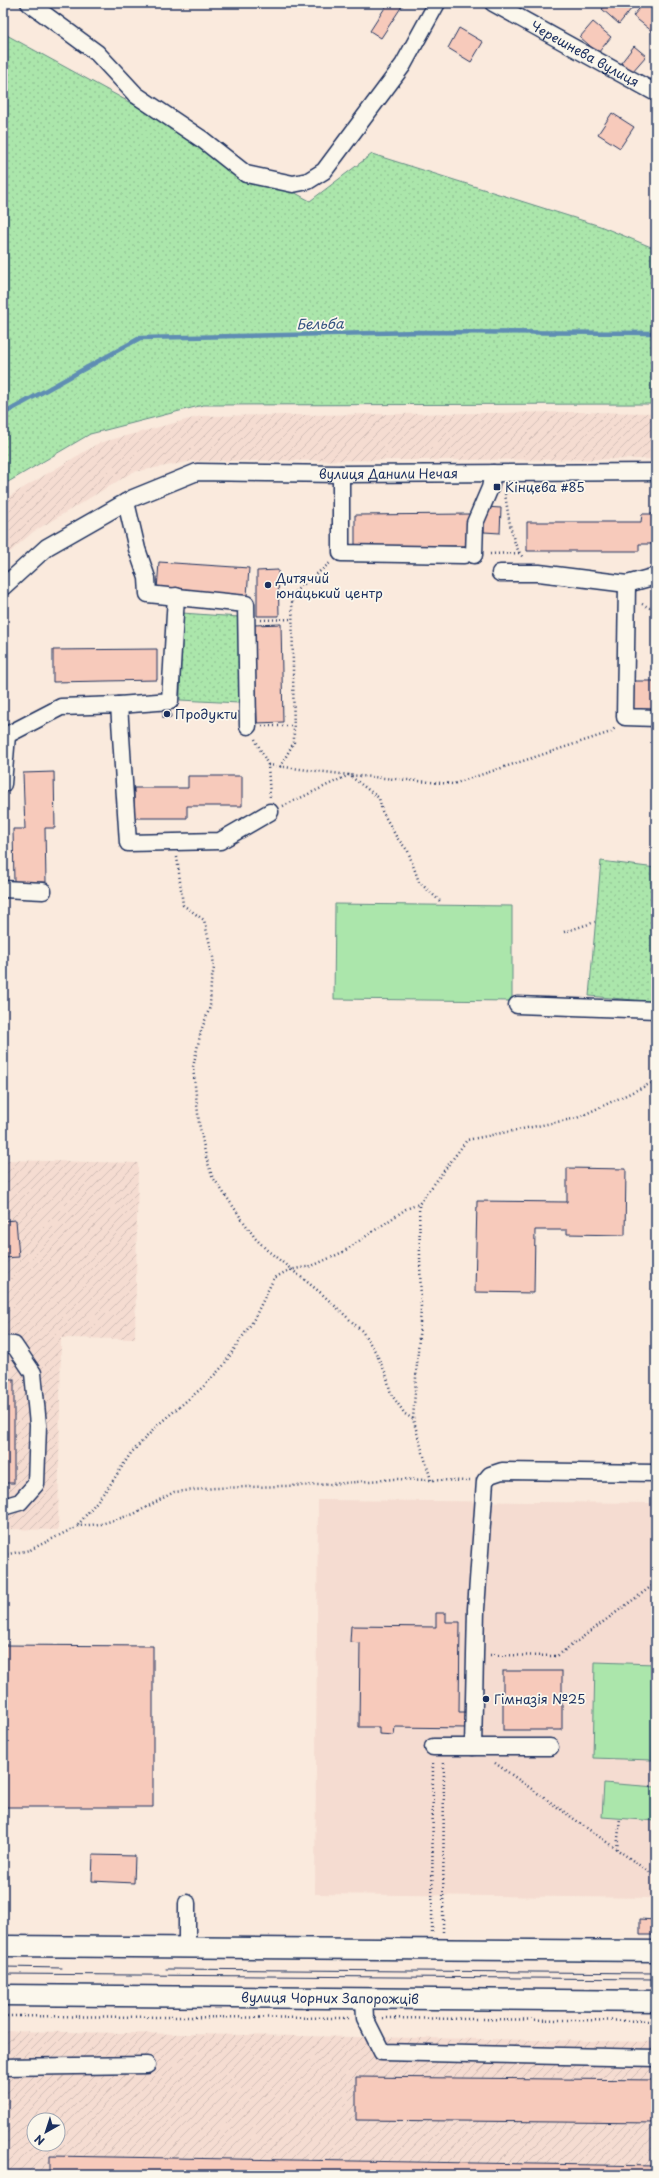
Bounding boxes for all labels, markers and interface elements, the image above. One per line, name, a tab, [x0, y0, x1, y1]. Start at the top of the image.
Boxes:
street label: Черешнева вулиця	[527, 16, 643, 91]
water label: Бельба	[296, 313, 345, 334]
street label: вулиця Данили Нечая	[319, 463, 458, 483]
place label: Кінцева #85	[505, 477, 585, 496]
marker: Кінцева #85	[492, 482, 502, 492]
place label: Дитячий юнацький центр	[275, 568, 383, 602]
marker: Дитячий юнацький центр	[263, 580, 273, 590]
place label: Продукти	[175, 704, 237, 723]
marker: Продукти	[162, 709, 172, 719]
place label: Гімназія №25	[494, 1689, 585, 1708]
marker: Гімназія №25	[481, 1694, 491, 1704]
street label: вулиця Чорних Запорожців	[241, 1987, 419, 2008]
north arrow	[26, 2112, 66, 2152]
text: N	[30, 2131, 48, 2150]

